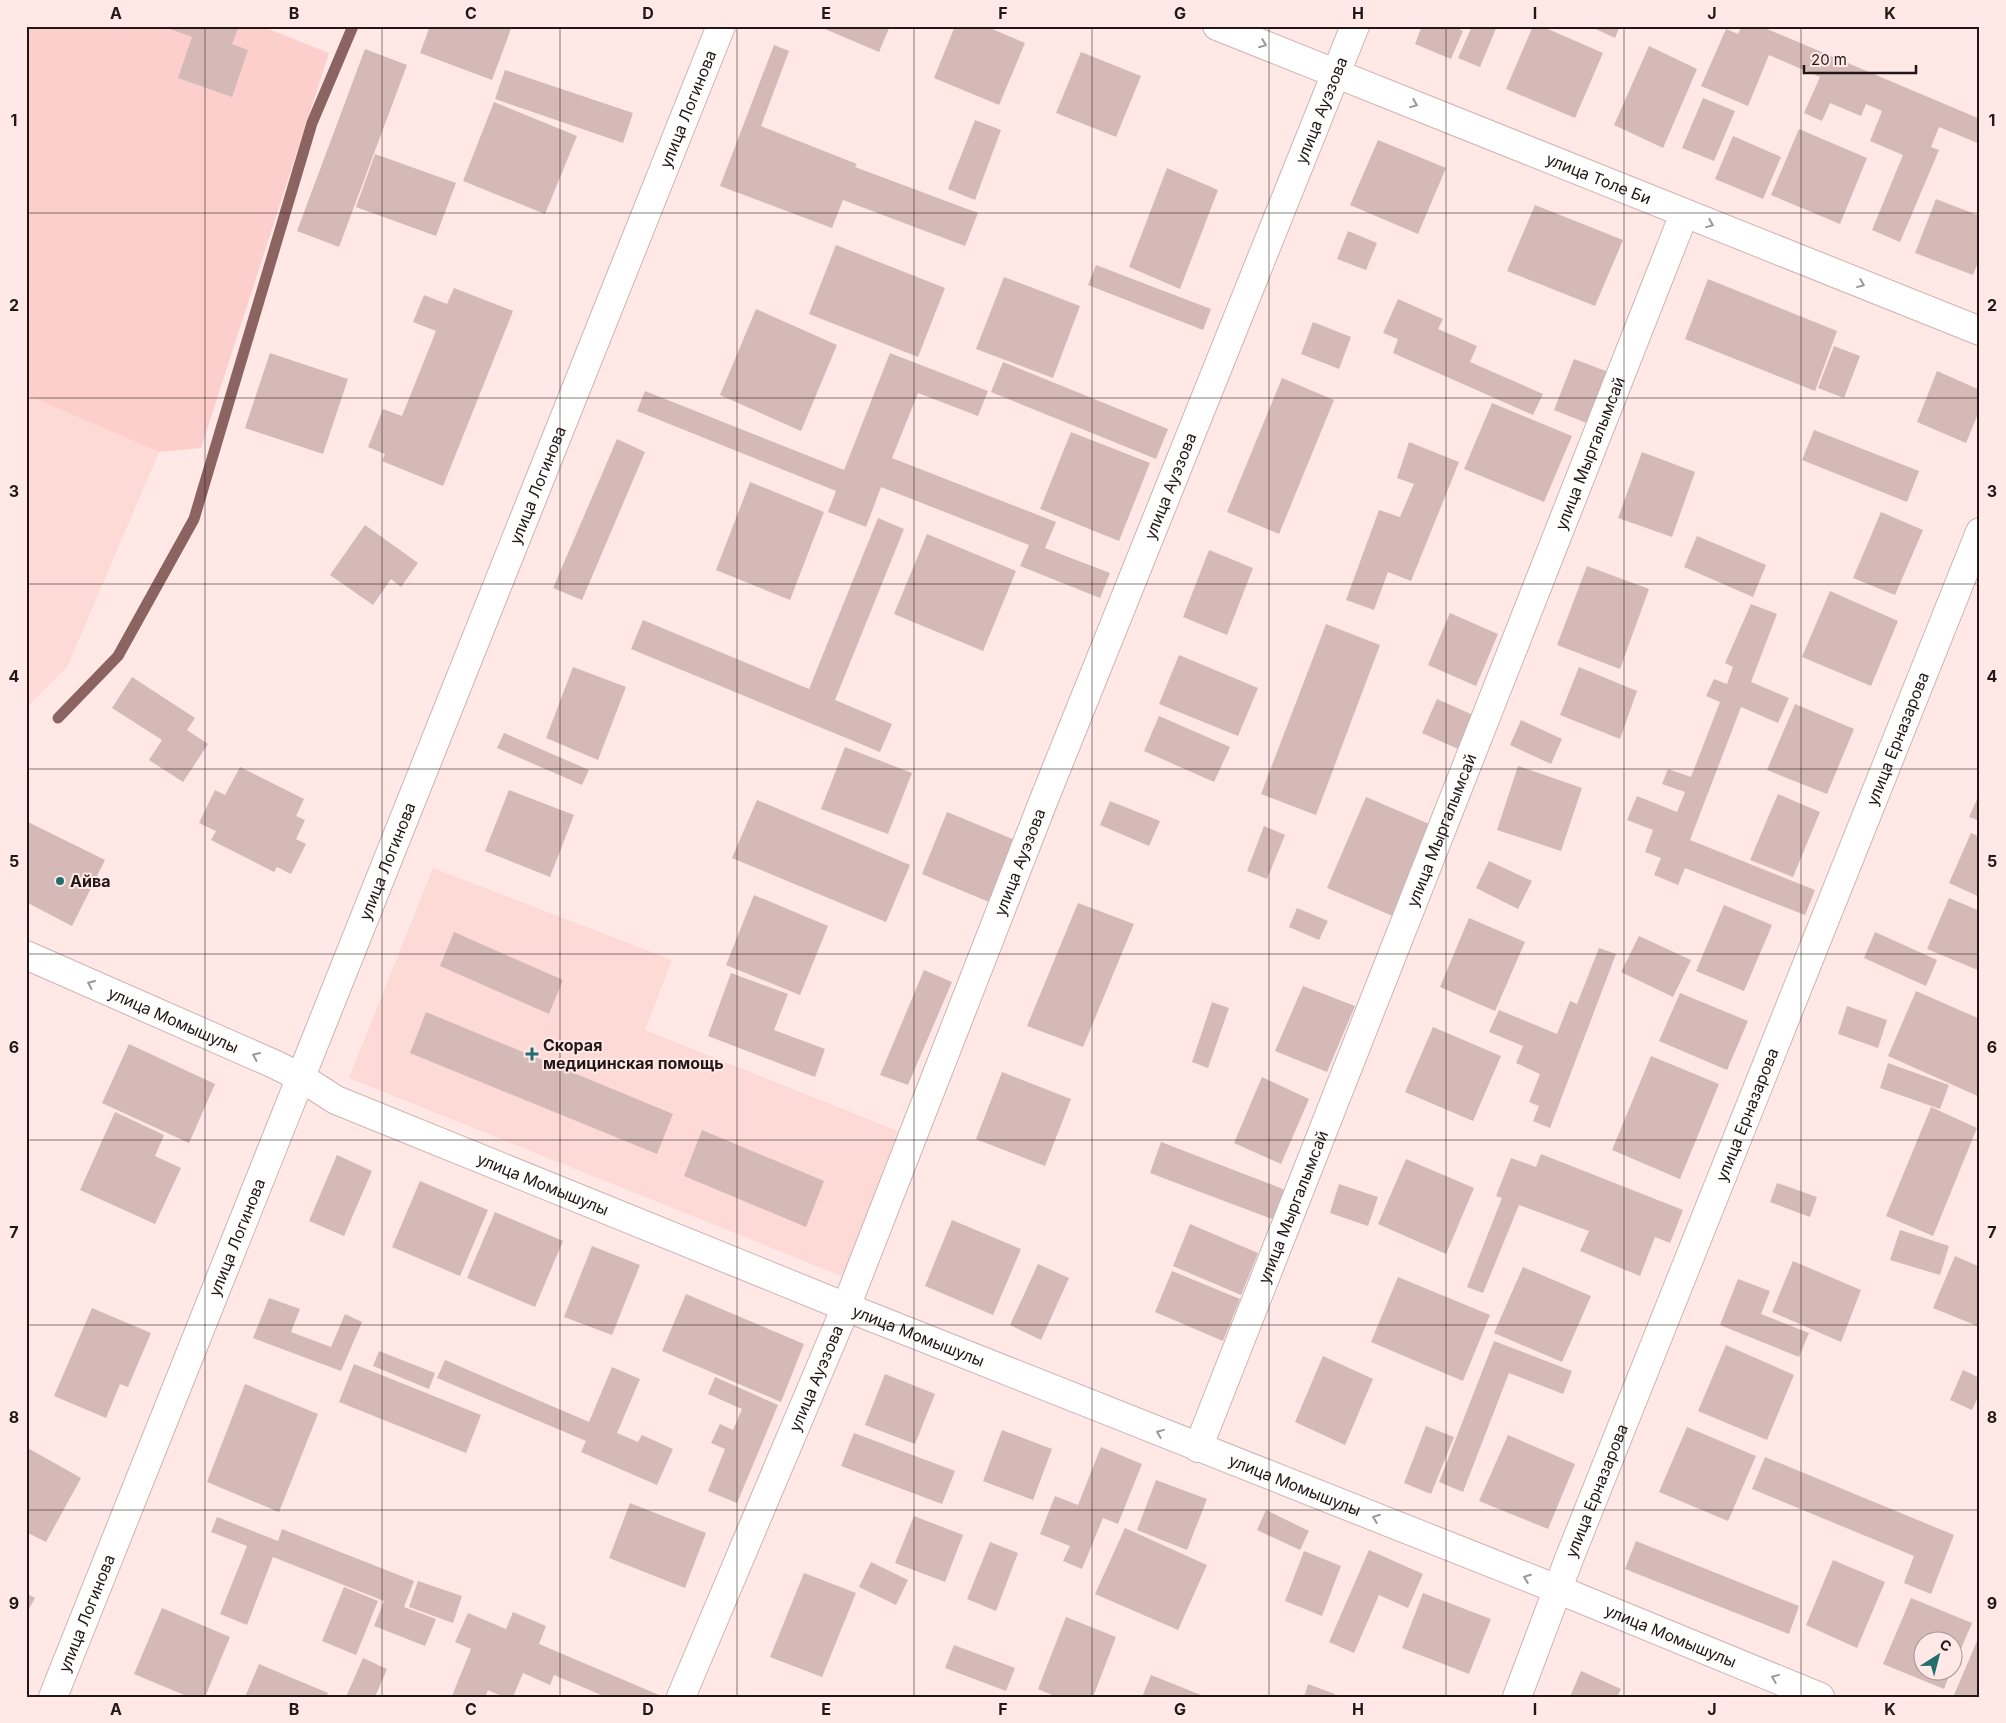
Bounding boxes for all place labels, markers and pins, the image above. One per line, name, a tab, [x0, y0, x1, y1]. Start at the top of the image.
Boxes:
place label: Айва	[70, 871, 110, 891]
marker: Айва	[54, 875, 66, 887]
place label: Скорая медицинская помощь	[543, 1035, 724, 1073]
marker: Скорая медицинская помощь	[525, 1047, 539, 1061]

